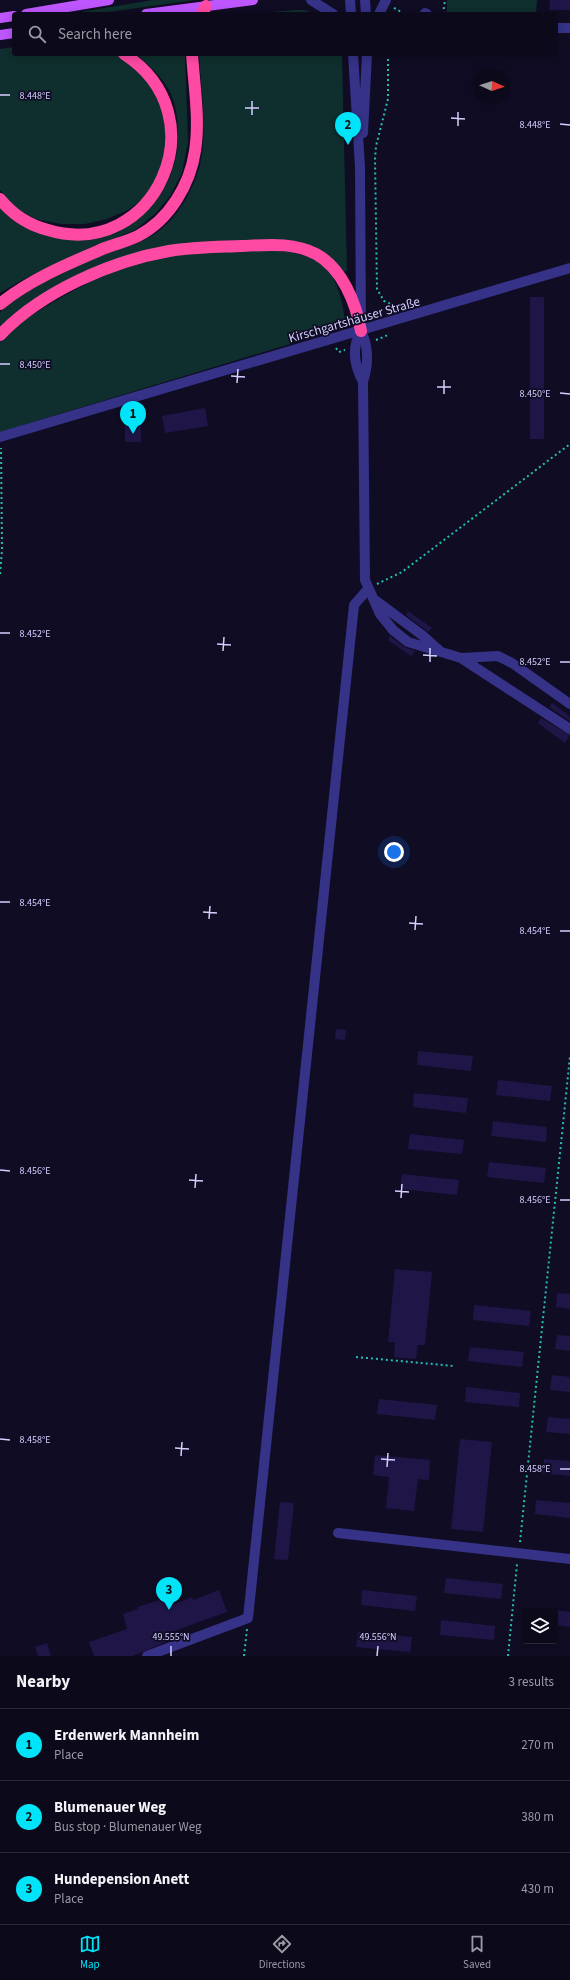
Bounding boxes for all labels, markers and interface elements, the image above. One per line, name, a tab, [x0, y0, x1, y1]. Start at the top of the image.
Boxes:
search box	[12, 12, 558, 56]
icon: search	[26, 23, 48, 45]
text: Search here	[58, 24, 132, 45]
north arrow	[474, 68, 510, 104]
text: 8.448°E	[20, 89, 50, 103]
pin: 2	[335, 112, 361, 145]
text: 8.448°E	[520, 118, 550, 132]
street label: Kirschgartshäuser Straße	[286, 293, 422, 347]
text: 8.450°E	[20, 358, 50, 372]
text: 8.450°E	[520, 387, 550, 401]
pin: 1	[120, 401, 146, 434]
text: 8.452°E	[20, 627, 50, 641]
text: 8.452°E	[520, 655, 550, 669]
your location	[384, 842, 404, 862]
text: 8.454°E	[20, 896, 50, 910]
text: 8.454°E	[520, 924, 550, 938]
text: 8.456°E	[20, 1164, 50, 1178]
text: 8.456°E	[520, 1193, 550, 1207]
text: 8.458°E	[20, 1433, 50, 1447]
text: 8.458°E	[520, 1462, 550, 1476]
pin: 3	[156, 1577, 182, 1610]
map controls	[522, 1608, 558, 1644]
button: layers	[522, 1608, 558, 1644]
text: 49.555°N	[152, 1630, 190, 1644]
text: 49.556°N	[359, 1630, 397, 1644]
text: Nearby	[16, 1670, 70, 1694]
text: 3 results	[509, 1673, 554, 1691]
text: Erdenwerk Mannheim	[54, 1725, 199, 1746]
text: 1	[26, 1736, 32, 1754]
text: 270 m	[521, 1736, 554, 1754]
text: Place	[54, 1746, 83, 1764]
text: Blumenauer Weg	[54, 1797, 166, 1818]
text: 2	[26, 1808, 32, 1826]
text: 380 m	[521, 1808, 554, 1826]
text: Bus stop · Blumenauer Weg	[54, 1818, 202, 1836]
text: Hundepension Anett	[54, 1869, 189, 1890]
text: 3	[26, 1880, 32, 1898]
text: 430 m	[521, 1880, 554, 1898]
text: Place	[54, 1890, 83, 1908]
tab: Map	[79, 1933, 101, 1972]
tab: Directions	[259, 1933, 305, 1972]
tab: Saved	[463, 1933, 491, 1972]

